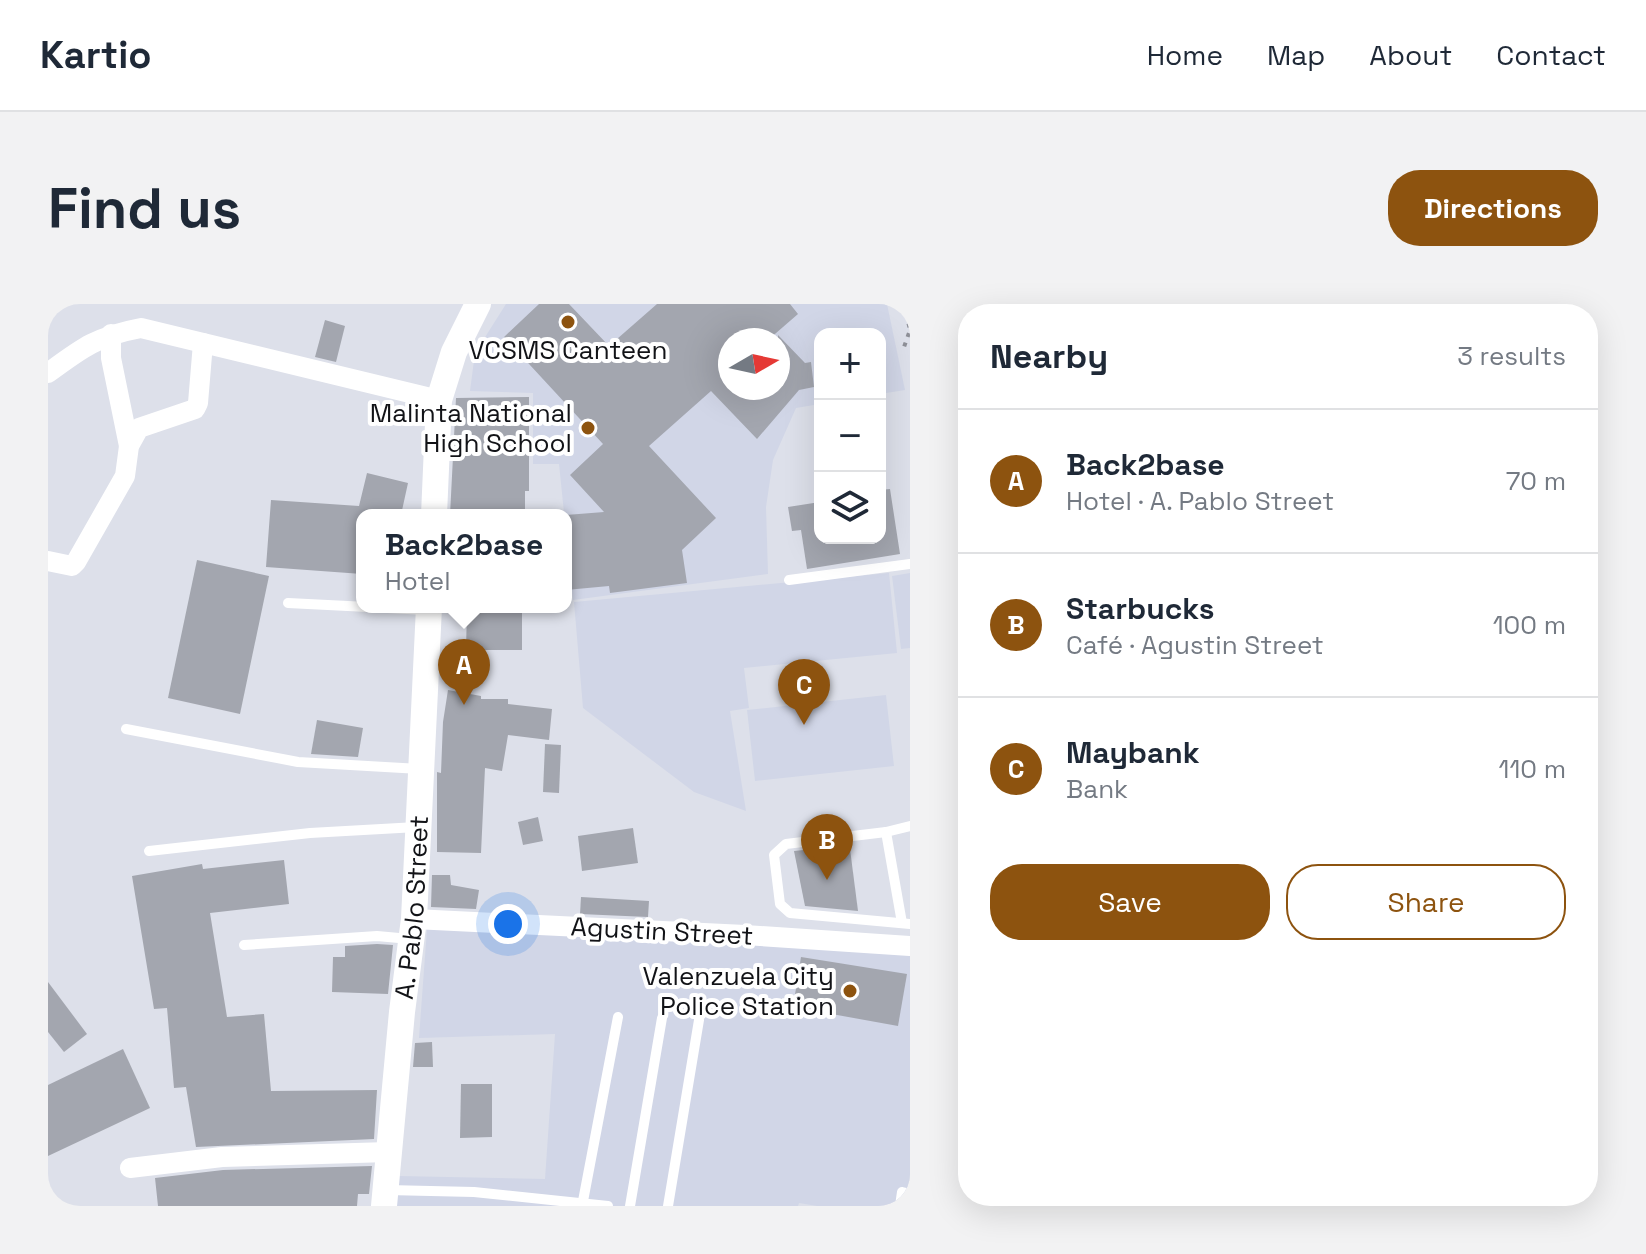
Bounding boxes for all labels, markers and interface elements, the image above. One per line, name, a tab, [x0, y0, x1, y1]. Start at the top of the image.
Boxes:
text: Kartio	[40, 31, 152, 79]
text: Home	[1147, 37, 1223, 73]
text: Map	[1267, 37, 1325, 73]
text: About	[1369, 37, 1452, 73]
text: Contact	[1496, 37, 1606, 73]
button: Directions	[1388, 170, 1598, 246]
text: Find us	[48, 173, 241, 244]
marker: VCSMS Canteen	[559, 313, 577, 331]
north arrow	[718, 328, 790, 400]
map controls	[814, 328, 886, 544]
button: +	[814, 328, 886, 400]
place label: VCSMS Canteen	[469, 333, 667, 367]
text: Nearby	[990, 335, 1108, 378]
text: 3 results	[1457, 339, 1566, 373]
place label: Malinta National High School	[370, 396, 572, 460]
button: −	[814, 400, 886, 472]
marker: Malinta National High School	[579, 419, 597, 437]
text: Back2base	[1066, 445, 1225, 484]
text: A	[1008, 464, 1024, 498]
text: 70 m	[1506, 464, 1566, 498]
button: layers	[814, 472, 886, 544]
text: Hotel · A. Pablo Street	[1066, 484, 1334, 518]
popup	[356, 509, 572, 613]
text: Back2base	[385, 525, 543, 564]
text: Hotel	[385, 564, 451, 598]
text: Starbucks	[1066, 589, 1215, 628]
text: B	[1007, 608, 1025, 642]
text: 100 m	[1493, 608, 1566, 642]
text: Café · Agustin Street	[1066, 628, 1324, 662]
pin: A	[438, 639, 490, 705]
pin: C	[778, 659, 830, 725]
text: Maybank	[1066, 733, 1200, 772]
text: C	[1008, 752, 1024, 786]
text: 110 m	[1499, 752, 1566, 786]
text: Bank	[1066, 772, 1128, 806]
pin: B	[801, 814, 853, 880]
street label: A. Pablo Street	[387, 815, 436, 1001]
button: Save	[990, 864, 1270, 940]
button: Share	[1286, 864, 1566, 940]
your location	[488, 904, 528, 944]
street label: Agustin Street	[570, 909, 754, 953]
place label: Valenzuela City Police Station	[642, 959, 834, 1023]
marker: Valenzuela City Police Station	[841, 982, 859, 1000]

